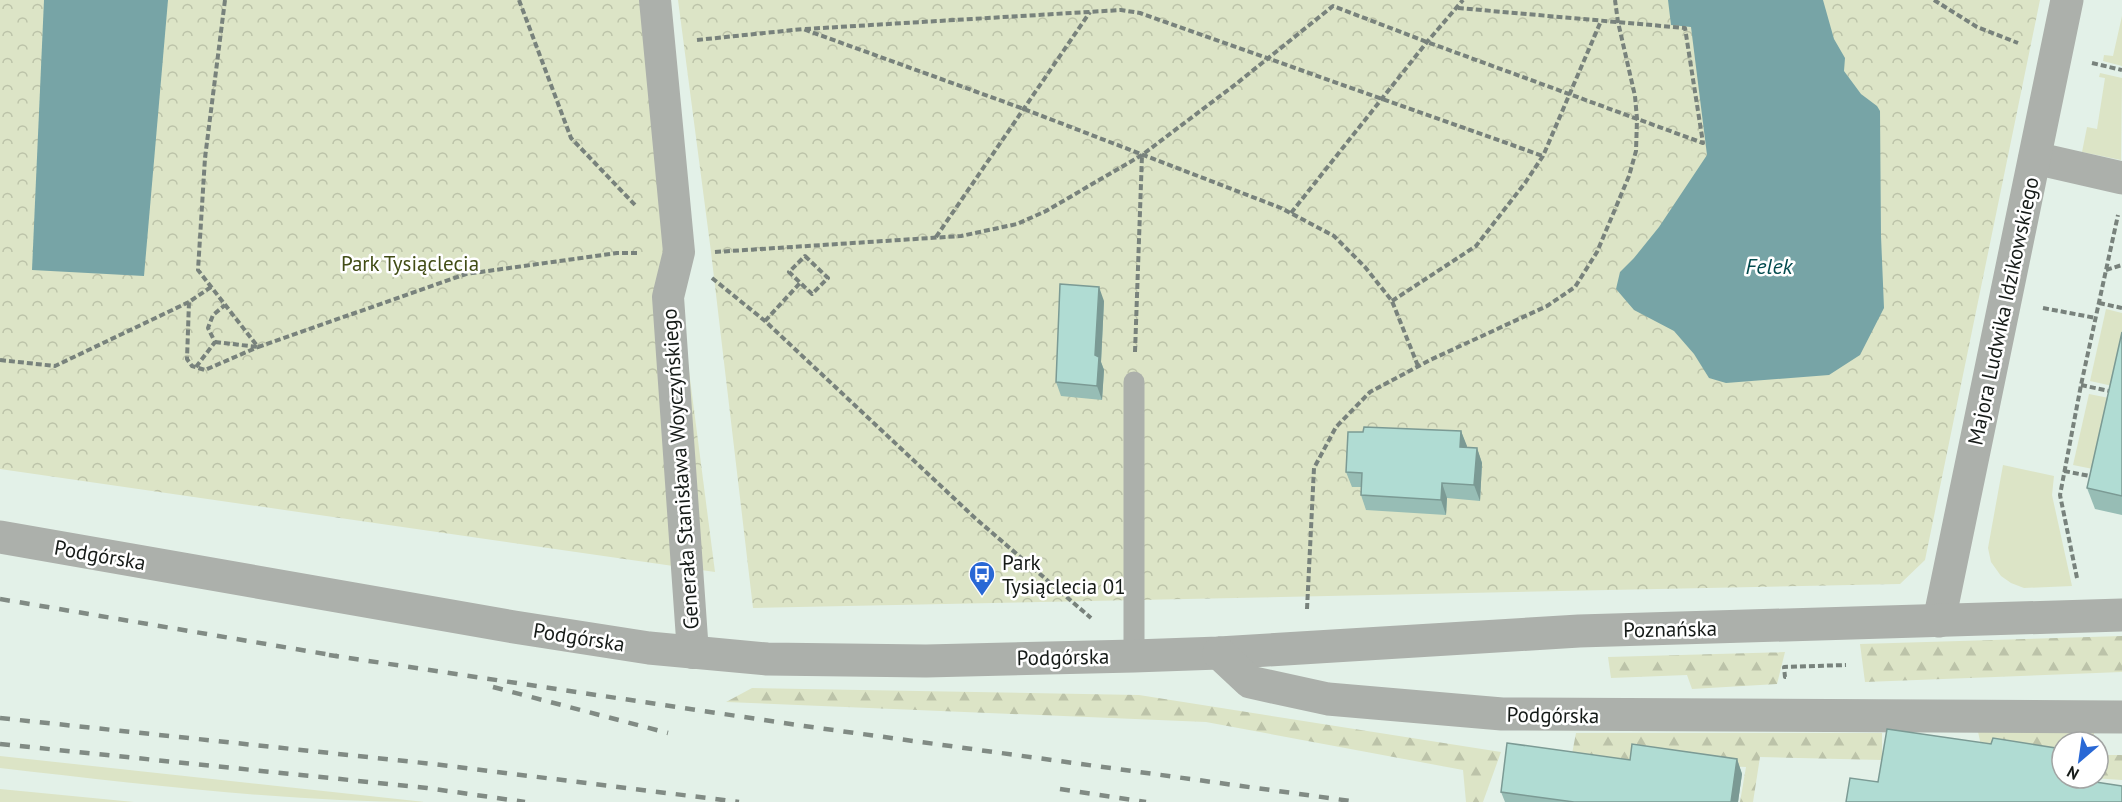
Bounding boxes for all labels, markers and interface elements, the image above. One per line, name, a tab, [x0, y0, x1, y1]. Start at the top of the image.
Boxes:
street label: Majora Ludwika Idzikowskiego	[1961, 174, 2045, 448]
park label: Park Tysiąclecia	[341, 250, 479, 277]
water label: Felek	[1745, 252, 1794, 280]
street label: Generała Stanisława Woyczyńskiego	[655, 308, 705, 630]
street label: Podgórska	[52, 534, 148, 576]
place label: Park Tysiąclecia 01	[1002, 549, 1126, 600]
bus stop icon: Park Tysiąclecia 01	[967, 559, 997, 597]
street label: Poznańska	[1623, 615, 1717, 643]
street label: Podgórska	[531, 616, 627, 658]
street label: Podgórska	[1017, 643, 1109, 671]
street label: Podgórska	[1507, 701, 1599, 729]
north arrow	[2050, 730, 2110, 790]
text: N	[2063, 762, 2082, 784]

